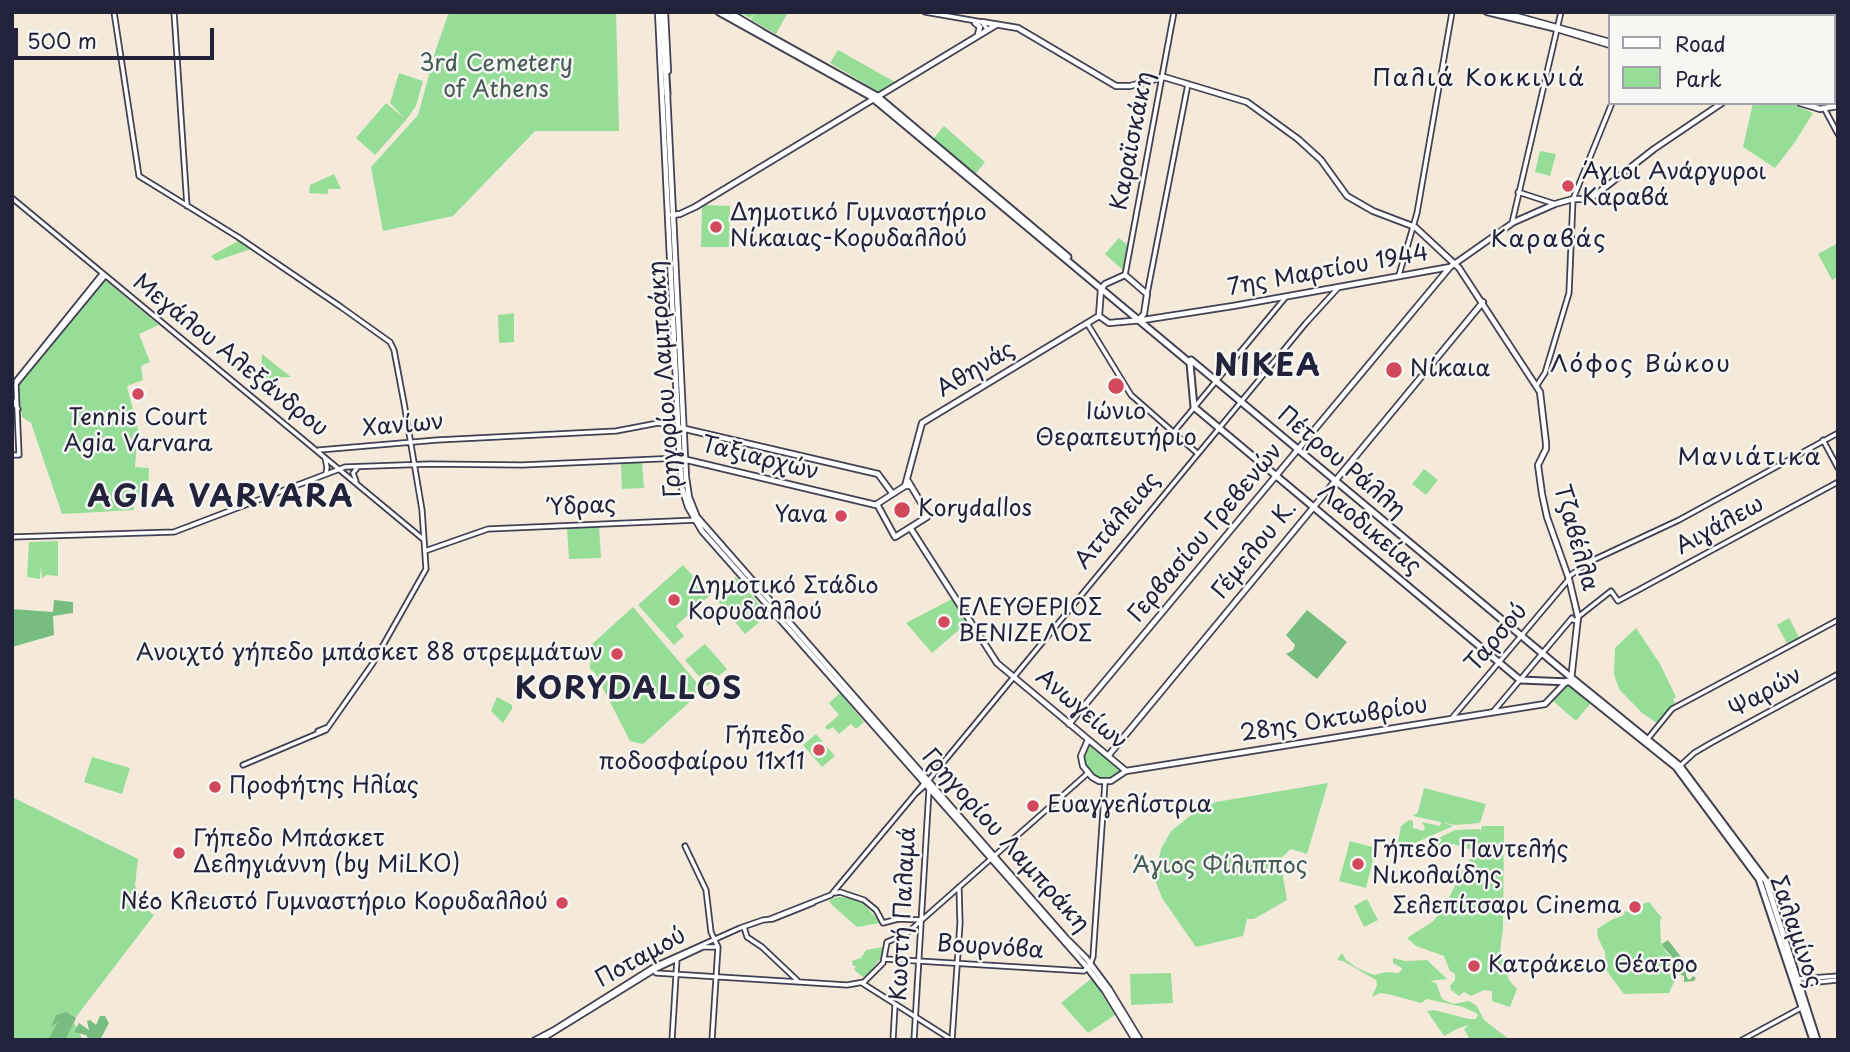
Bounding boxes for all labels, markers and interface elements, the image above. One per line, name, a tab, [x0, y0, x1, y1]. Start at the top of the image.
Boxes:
scale bar	[18, 14, 217, 58]
legend	[1608, 14, 1836, 105]
text: 500 m	[27, 24, 97, 56]
text: Road	[1675, 27, 1726, 59]
park label: 3rd Cemetery of Athens	[419, 51, 573, 105]
text: Park	[1675, 62, 1722, 94]
district label: Παλιά Κοκκινιά	[1374, 65, 1584, 93]
street label: Καραϊσκάκη	[1106, 69, 1160, 213]
place label: Άγιοι Ανάργυροι Καραβά	[1582, 159, 1766, 213]
marker: Άγιοι Ανάργυροι Καραβά	[1560, 178, 1576, 194]
place label: Δημοτικό Γυμναστήριο Νίκαιας-Κορυδαλλού	[730, 200, 987, 254]
marker: Δημοτικό Γυμναστήριο Νίκαιας-Κορυδαλλού	[708, 219, 724, 235]
district label: Καραβάς	[1491, 226, 1607, 254]
street label: 7ης Μαρτίου 1944	[1225, 240, 1431, 302]
street label: Γρηγορίου Λαμπράκη	[644, 260, 688, 498]
street label: Μεγάλου Αλεξάνδρου	[127, 269, 333, 443]
street label: Αθηνάς	[932, 336, 1020, 404]
district label: NIKEA	[1216, 350, 1320, 386]
district label: Λόφος Βώκου	[1551, 351, 1731, 379]
place label: Νίκαια	[1410, 356, 1490, 384]
marker: Νίκαια	[1384, 360, 1404, 380]
marker: Ιώνιο Θεραπευτήριο	[1106, 376, 1126, 396]
marker: Tennis Court Agia Varvara	[130, 386, 146, 402]
place label: Ιώνιο Θεραπευτήριο	[1035, 399, 1197, 453]
street label: Πέτρου Ράλλη	[1271, 401, 1411, 525]
place label: Tennis Court Agia Varvara	[64, 405, 212, 459]
street label: Χανίων	[361, 409, 445, 443]
street label: Ταξιαρχών	[699, 431, 821, 487]
street label: Γερβασίου Γρεβενών	[1123, 438, 1289, 628]
district label: Μανιάτικα	[1679, 444, 1821, 472]
street label: Αττάλειας	[1070, 467, 1166, 575]
street label: Λαοδικείας	[1312, 479, 1426, 581]
district label: AGIA VARVARA	[90, 481, 352, 517]
street label: Τζαβέλλα	[1547, 482, 1603, 594]
street label: Ύδρας	[549, 491, 617, 523]
street label: Αιγάλεω	[1671, 491, 1769, 561]
street label: Γέμελου Κ.	[1207, 495, 1303, 605]
place label: Korydallos	[918, 496, 1032, 524]
marker: Korydallos	[892, 500, 912, 520]
place label: Yava	[774, 502, 827, 530]
marker: Yava	[833, 508, 849, 524]
place label: Δημοτικό Στάδιο Κορυδαλλού	[688, 573, 878, 627]
marker: Δημοτικό Στάδιο Κορυδαλλού	[666, 592, 682, 608]
place label: ΕΛΕΥΘΕΡΙΟΣ ΒΕΝΙΖΕΛΟΣ	[958, 595, 1102, 649]
street label: Ταρσού	[1460, 598, 1534, 678]
marker: ΕΛΕΥΘΕΡΙΟΣ ΒΕΝΙΖΕΛΟΣ	[936, 614, 952, 630]
place label: Ανοιχτό γήπεδο μπάσκετ 88 στρεμμάτων	[136, 640, 603, 668]
marker: Ανοιχτό γήπεδο μπάσκετ 88 στρεμμάτων	[609, 646, 625, 662]
street label: Ψαρών	[1725, 662, 1807, 724]
street label: Ανωγείων	[1030, 664, 1132, 756]
district label: KORYDALLOS	[518, 673, 740, 709]
street label: 28ης Οκτωβρίου	[1238, 692, 1430, 748]
place label: Γήπεδο ποδοσφαίρου 11x11	[599, 723, 805, 777]
marker: Γήπεδο ποδοσφαίρου 11x11	[811, 742, 827, 758]
street label: Γρηγορίου Λαμπράκη	[915, 744, 1095, 938]
place label: Προφήτης Ηλίας	[229, 773, 419, 801]
marker: Προφήτης Ηλίας	[207, 779, 223, 795]
place label: Ευαγγελίστρια	[1047, 792, 1212, 820]
marker: Ευαγγελίστρια	[1025, 798, 1041, 814]
place label: Γήπεδο Μπάσκετ Δεληγιάννη (by MiLKO)	[193, 826, 460, 880]
street label: Κωστή Παλαμά	[886, 826, 922, 1002]
place label: Γήπεδο Παντελής Νικολαίδης	[1372, 837, 1568, 891]
marker: Γήπεδο Μπάσκετ Δεληγιάννη (by MiLKO)	[171, 845, 187, 861]
park label: Άγιος Φίλιππος	[1133, 853, 1307, 881]
marker: Γήπεδο Παντελής Νικολαίδης	[1350, 856, 1366, 872]
street label: Σαλαμίνος	[1763, 873, 1827, 991]
place label: Νέο Κλειστό Γυμναστήριο Κορυδαλλού	[120, 889, 548, 917]
place label: Σελεπίτσαρι Cinema	[1392, 893, 1621, 921]
marker: Νέο Κλειστό Γυμναστήριο Κορυδαλλού	[554, 895, 570, 911]
marker: Σελεπίτσαρι Cinema	[1627, 899, 1643, 915]
street label: Ποταμού	[591, 922, 691, 994]
street label: Βουρνόβα	[936, 930, 1044, 966]
place label: Κατράκειο Θέατρο	[1488, 952, 1698, 980]
marker: Κατράκειο Θέατρο	[1466, 958, 1482, 974]

